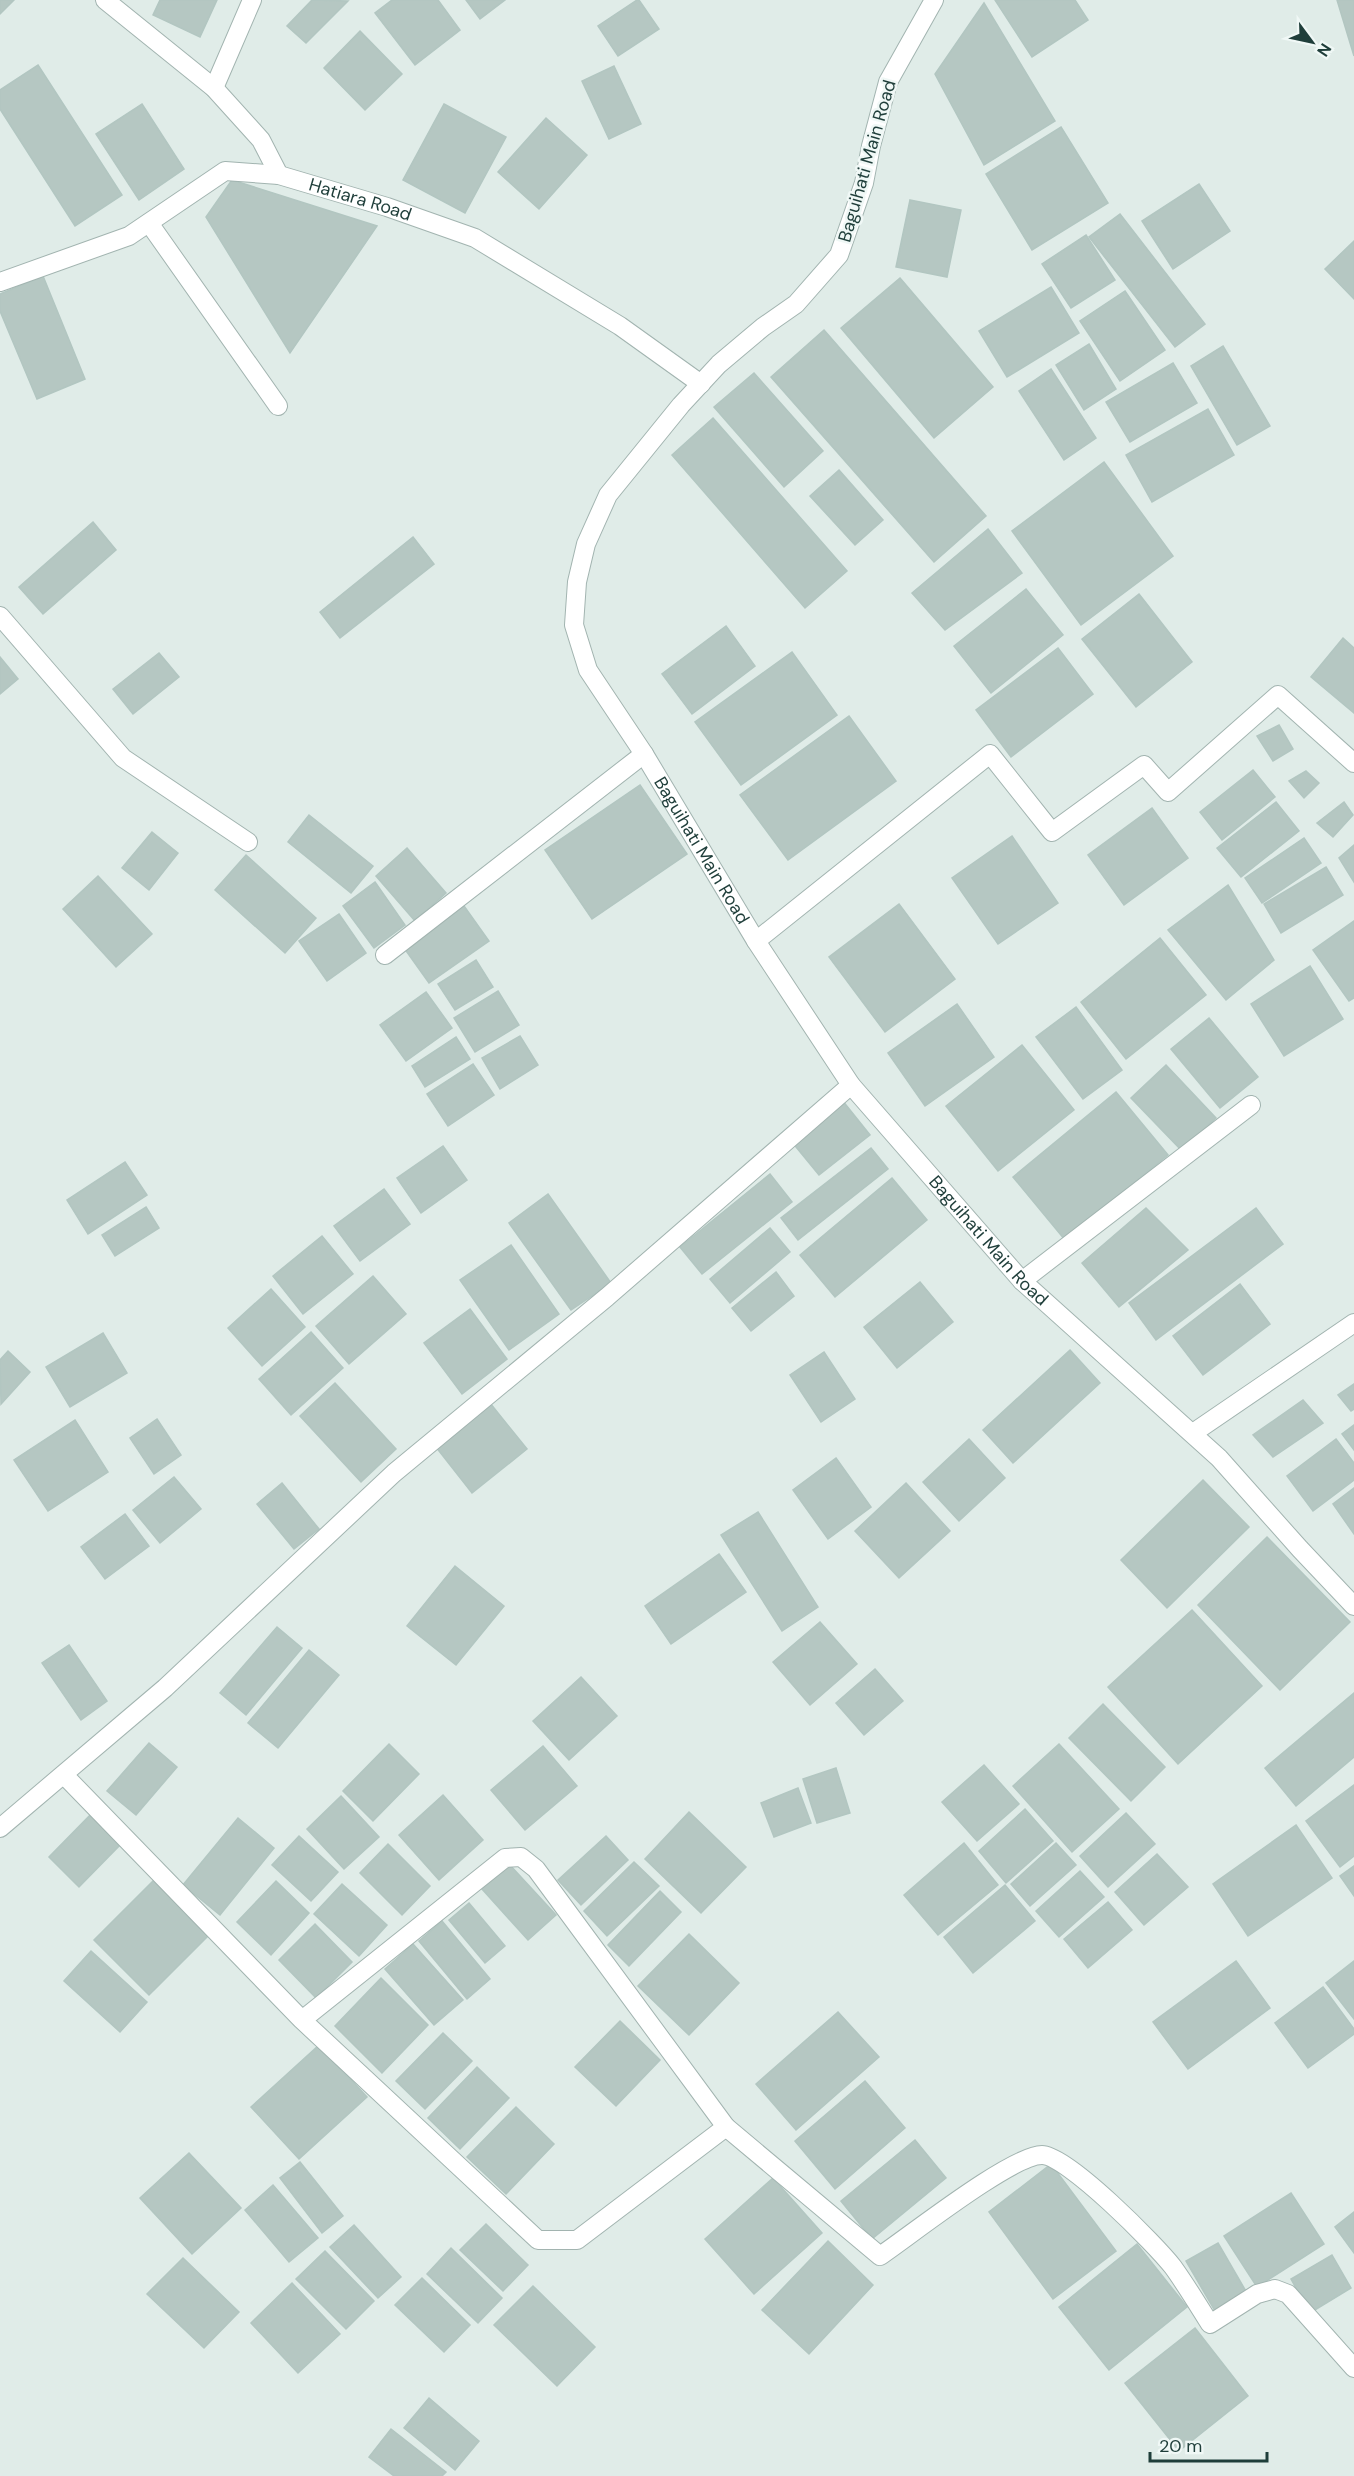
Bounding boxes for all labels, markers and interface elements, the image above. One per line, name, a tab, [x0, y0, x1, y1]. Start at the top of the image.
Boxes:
north arrow	[1282, 12, 1342, 72]
text: N	[1312, 39, 1336, 61]
street label: Baguihati Main Road	[832, 77, 902, 245]
street label: Hatiara Road	[306, 173, 415, 227]
street label: Baguihati Main Road	[648, 772, 755, 928]
street label: Baguihati Main Road	[923, 1170, 1053, 1311]
scale bar	[1150, 2425, 1267, 2463]
text: 20 m	[1159, 2434, 1202, 2458]

